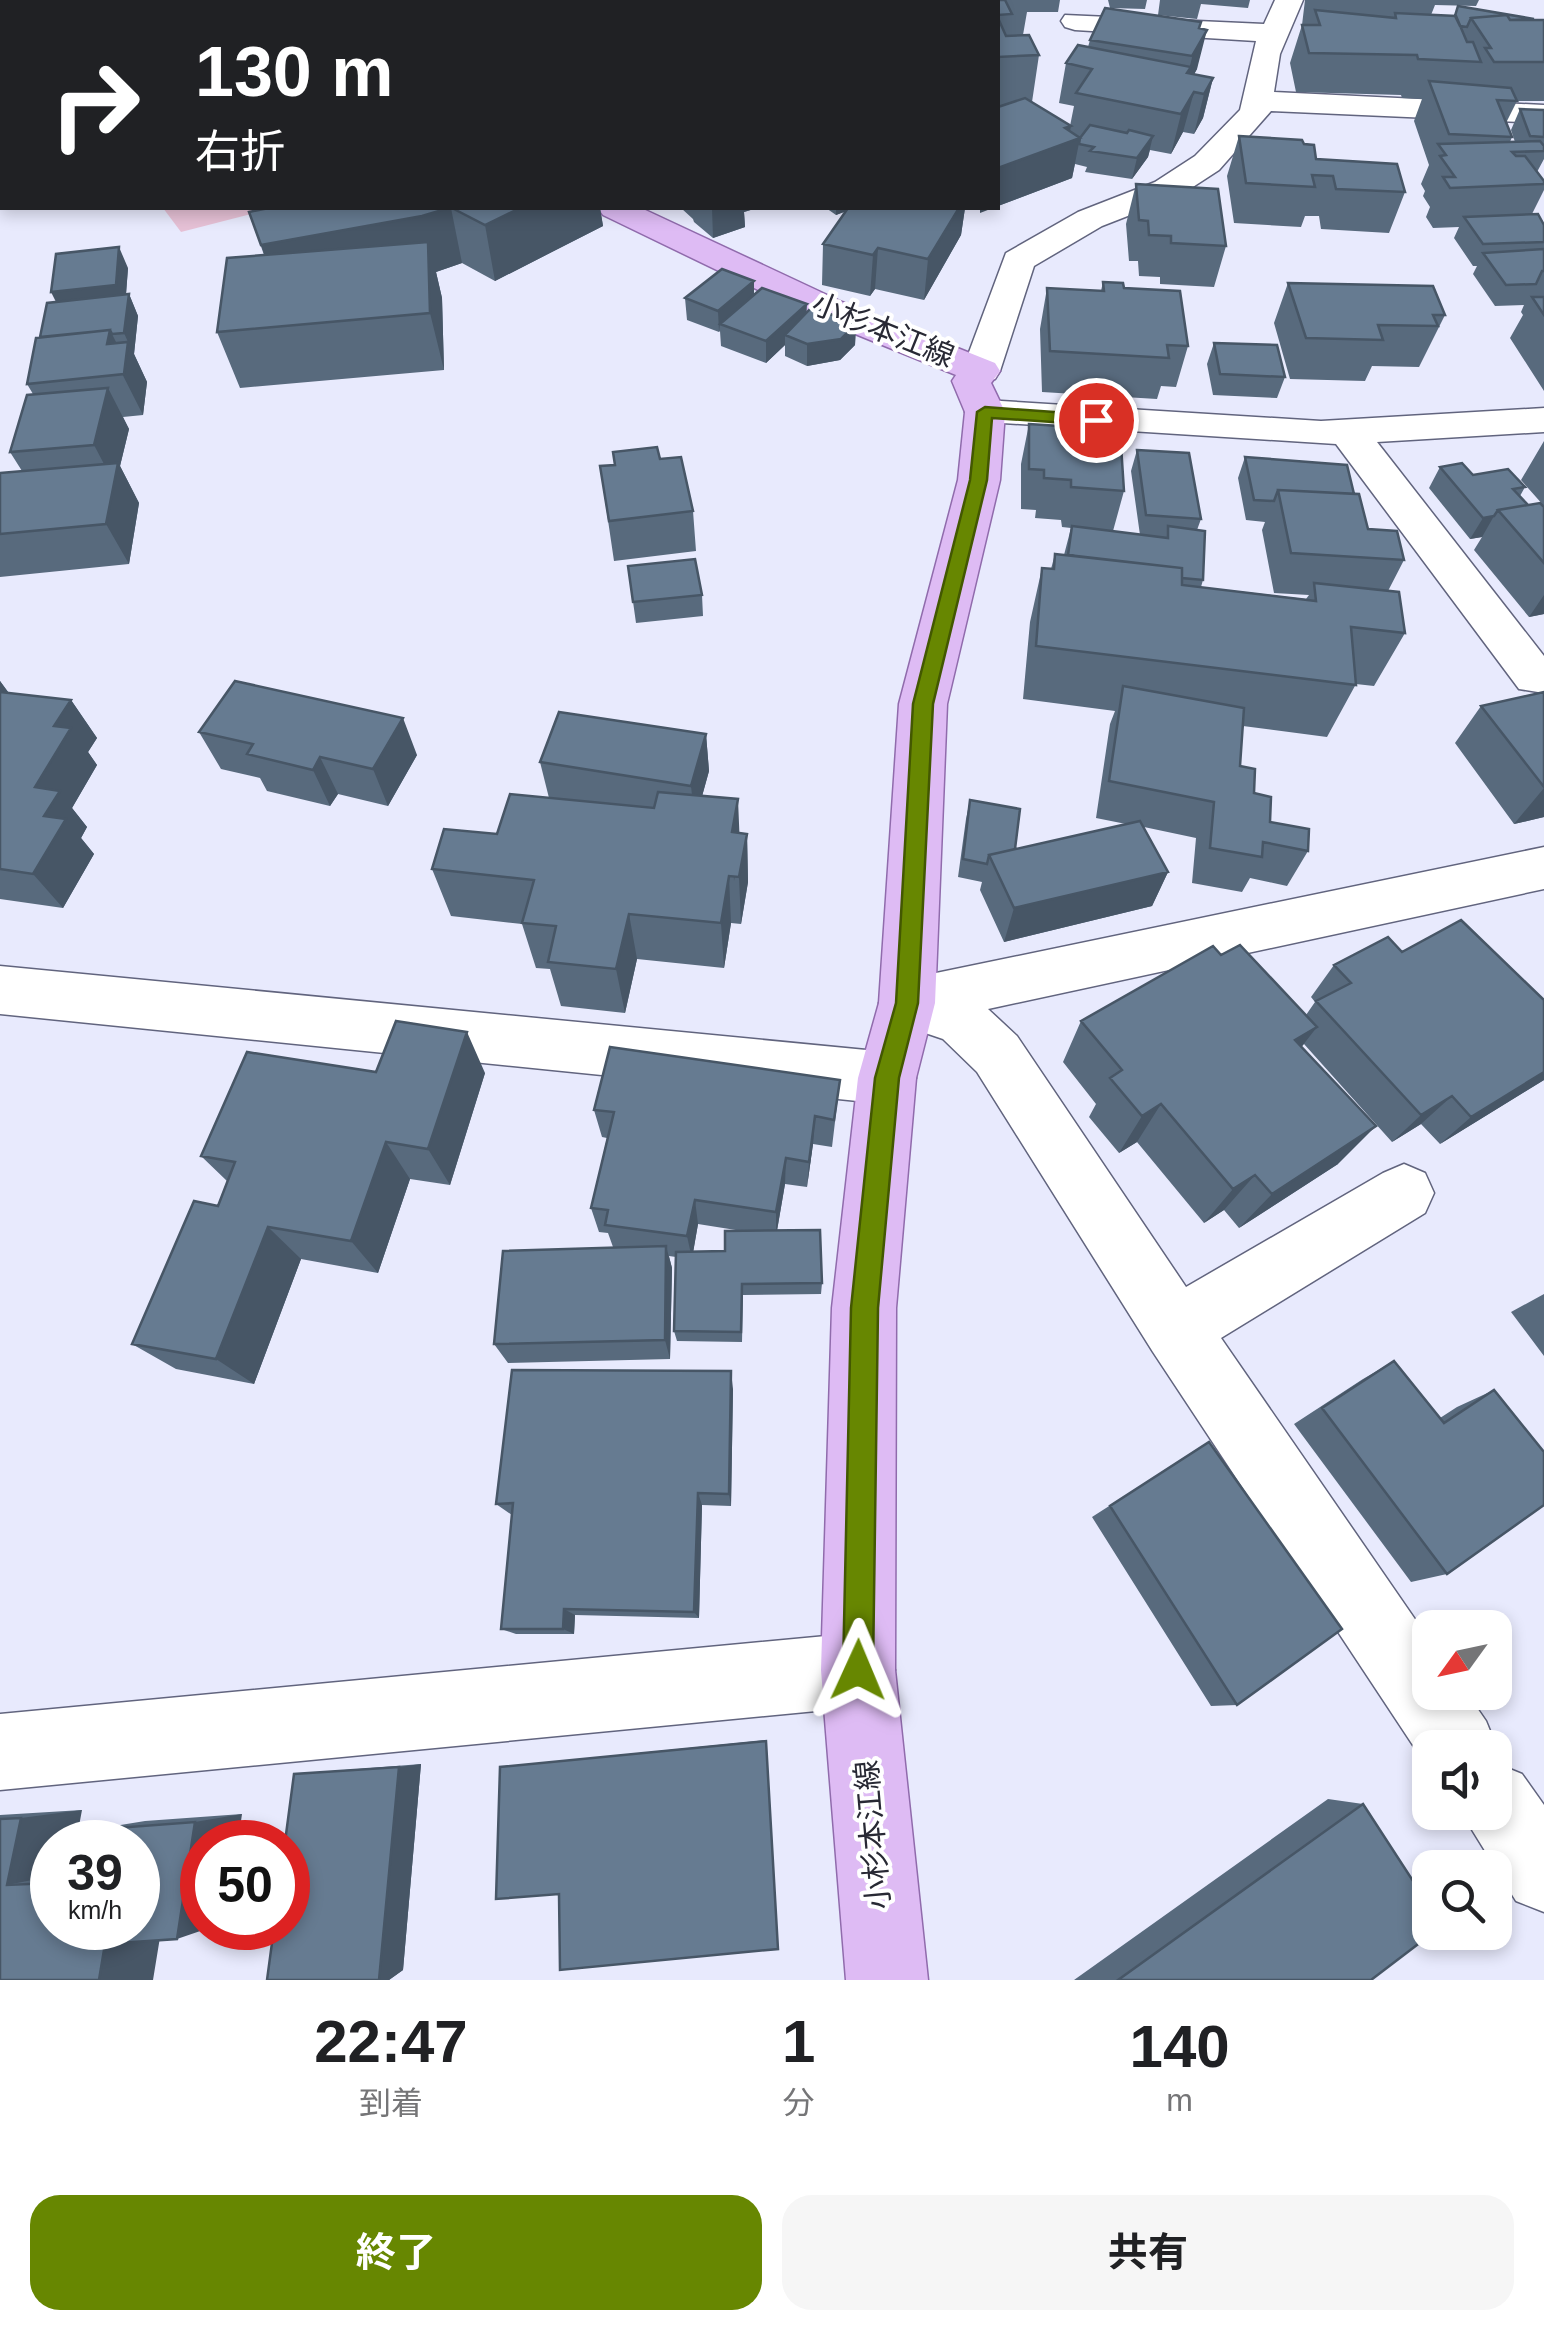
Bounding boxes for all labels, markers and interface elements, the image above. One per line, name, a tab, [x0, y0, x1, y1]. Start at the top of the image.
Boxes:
text: 130 m	[195, 33, 393, 111]
icon: right	[30, 40, 160, 170]
text: 右折	[195, 126, 285, 177]
street label: 小杉本江線	[807, 286, 959, 373]
pin	[1054, 378, 1139, 463]
icon: arrive	[1069, 393, 1124, 448]
north arrow	[1412, 1610, 1512, 1710]
map controls	[1412, 1610, 1512, 1950]
position arrow	[806, 1618, 910, 1722]
button: sound	[1412, 1730, 1512, 1830]
street label: 小杉本江線	[850, 1759, 895, 1911]
speed limit sign: 50	[180, 1820, 310, 1950]
text: 39	[67, 1845, 123, 1901]
button: search	[1412, 1850, 1512, 1950]
text: km/h	[68, 1896, 122, 1924]
text: 22:47	[314, 2008, 468, 2075]
text: 1	[782, 2008, 815, 2075]
text: 140	[1130, 2013, 1230, 2080]
text: m	[1166, 2082, 1193, 2118]
text: 到着	[359, 2085, 423, 2121]
text: 分	[783, 2085, 815, 2121]
button: 終了	[30, 2195, 762, 2310]
button: 共有	[782, 2195, 1514, 2310]

